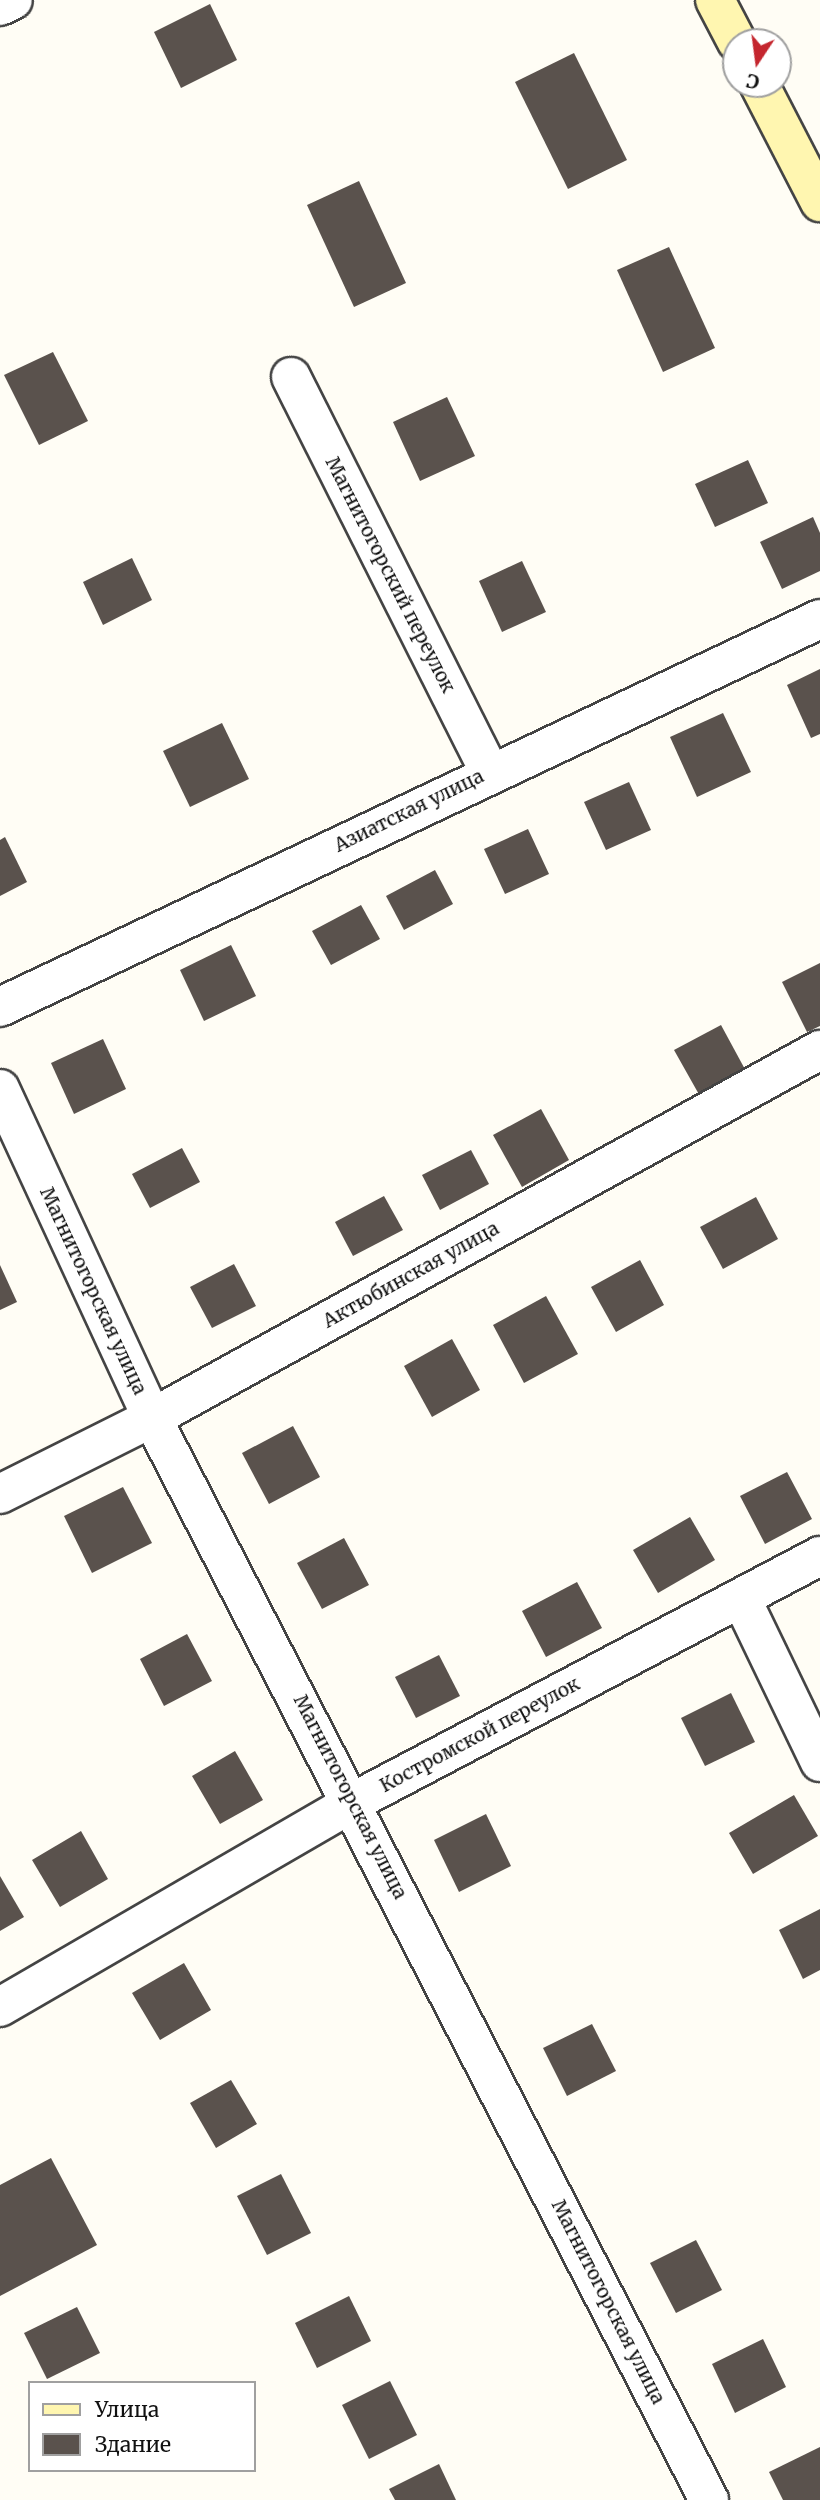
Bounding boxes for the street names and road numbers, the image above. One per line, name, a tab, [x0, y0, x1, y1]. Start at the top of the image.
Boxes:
street label: Магнитогорский переулок	[320, 453, 460, 697]
street label: Азиатская улица	[331, 765, 487, 857]
street label: Магнитогорская улица	[35, 1184, 151, 1398]
street label: Актюбинская улица	[319, 1217, 503, 1333]
street label: Костромской переулок	[376, 1673, 584, 1797]
street label: Магнитогорская улица	[289, 1691, 411, 1903]
street label: Магнитогорская улица	[547, 2196, 669, 2408]

